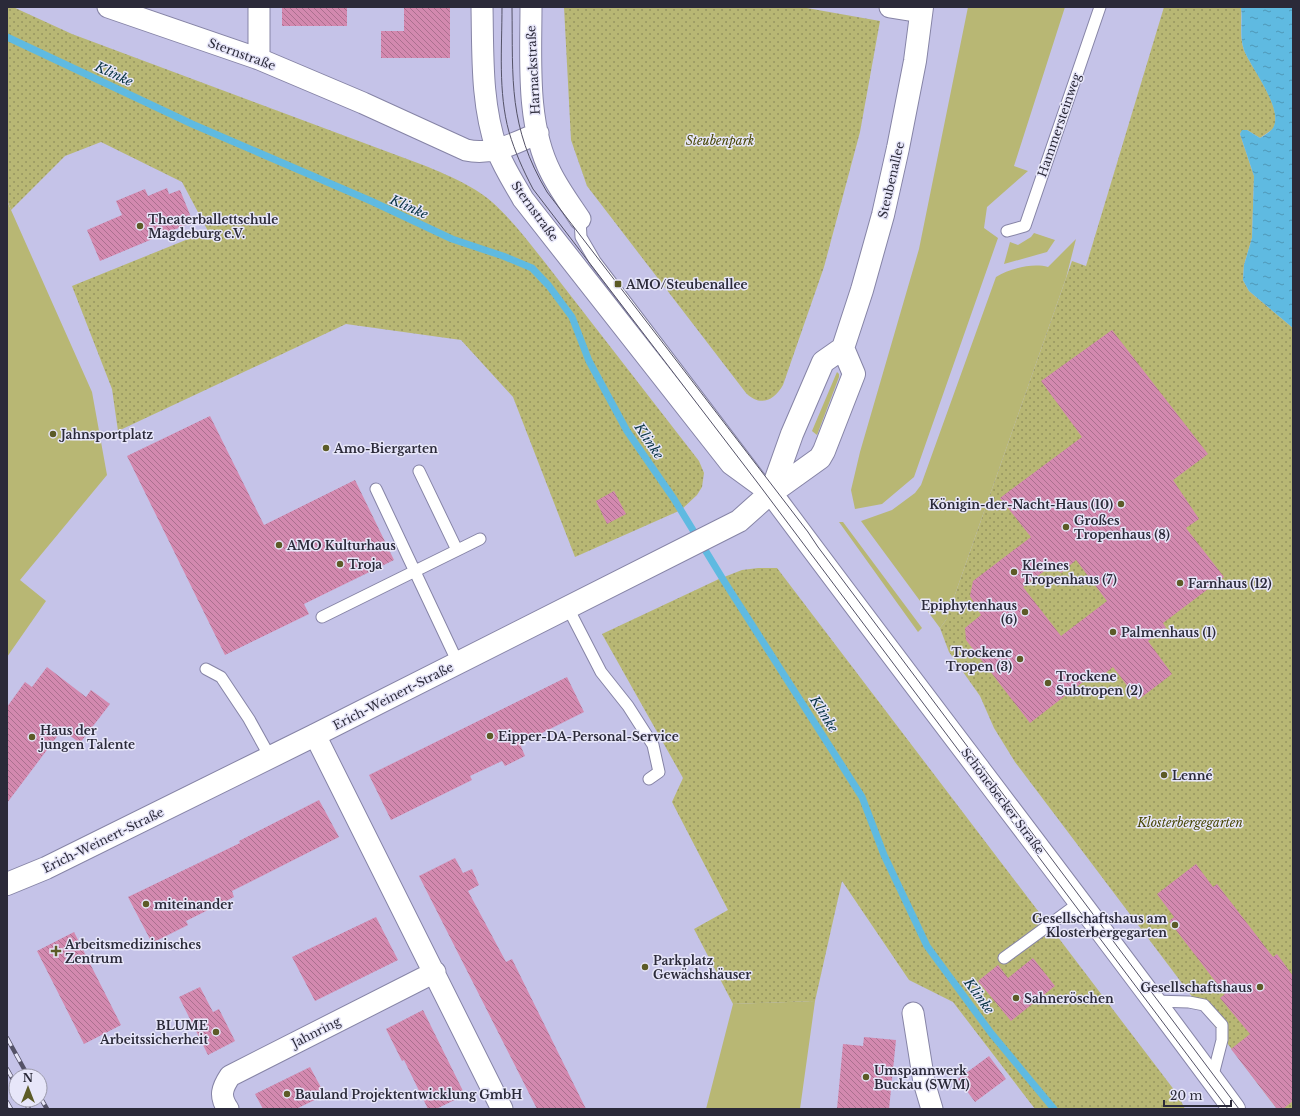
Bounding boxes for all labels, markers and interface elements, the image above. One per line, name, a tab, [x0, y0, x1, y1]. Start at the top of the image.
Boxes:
street label: Harnackstraße	[523, 25, 543, 115]
street label: Sternstraße	[206, 35, 278, 73]
water label: Klinke	[91, 57, 136, 90]
street label: Hammersteinweg	[1034, 70, 1084, 179]
park label: Steubenpark	[686, 133, 754, 148]
street label: Steubenallee	[875, 140, 907, 220]
street label: Sternstraße	[508, 178, 562, 244]
water label: Klinke	[386, 191, 431, 223]
place label: Theaterballettschule Magdeburg e.V.	[148, 212, 278, 241]
marker: Theaterballettschule Magdeburg e.V.	[135, 221, 145, 231]
place label: AMO/Steubenallee	[625, 277, 748, 292]
marker: AMO/Steubenallee	[613, 279, 623, 289]
water label: Klinke	[630, 419, 667, 462]
place label: Jahnsportplatz	[58, 427, 153, 442]
marker: Jahnsportplatz	[48, 429, 58, 439]
place label: Amo-Biergarten	[333, 441, 438, 456]
marker: Amo-Biergarten	[321, 443, 331, 453]
place label: Königin-der-Nacht-Haus (10)	[929, 497, 1113, 512]
marker: Königin-der-Nacht-Haus (10)	[1116, 499, 1126, 509]
place label: Großes Tropenhaus (8)	[1074, 513, 1170, 542]
marker: Großes Tropenhaus (8)	[1061, 522, 1071, 532]
place label: AMO Kulturhaus	[286, 538, 396, 553]
marker: AMO Kulturhaus	[274, 540, 284, 550]
place label: Troja	[348, 557, 382, 572]
place label: Kleines Tropenhaus (7)	[1022, 558, 1117, 587]
marker: Troja	[335, 559, 345, 569]
marker: Kleines Tropenhaus (7)	[1009, 567, 1019, 577]
place label: Farnhaus (12)	[1188, 576, 1272, 591]
marker: Farnhaus (12)	[1175, 578, 1185, 588]
place label: Epiphytenhaus (6)	[921, 598, 1017, 627]
marker: Epiphytenhaus (6)	[1020, 607, 1030, 617]
place label: Palmenhaus (1)	[1121, 625, 1216, 640]
marker: Palmenhaus (1)	[1108, 627, 1118, 637]
place label: Trockene Tropen (3)	[946, 645, 1012, 674]
marker: Trockene Tropen (3)	[1015, 654, 1025, 664]
street label: Erich-Weinert-Straße	[330, 659, 456, 733]
place label: Trockene Subtropen (2)	[1056, 669, 1142, 698]
marker: Trockene Subtropen (2)	[1043, 678, 1053, 688]
water label: Klinke	[806, 692, 842, 736]
place label: Haus der jungen Talente	[38, 723, 135, 752]
place label: Eipper-DA-Personal-Service	[498, 729, 679, 744]
marker: Eipper-DA-Personal-Service	[485, 731, 495, 741]
marker: Haus der jungen Talente	[27, 732, 37, 742]
street label: Schönebecker Straße	[958, 745, 1048, 857]
place label: Lenné	[1172, 768, 1213, 783]
marker: Lenné	[1159, 770, 1169, 780]
street label: Erich-Weinert-Straße	[40, 804, 166, 876]
park label: Klosterbergegarten	[1136, 815, 1243, 830]
place label: miteinander	[154, 897, 233, 912]
marker: miteinander	[141, 899, 151, 909]
place label: Gesellschaftshaus am Klosterbergegarten	[1032, 911, 1168, 940]
marker: Gesellschaftshaus am Klosterbergegarten	[1170, 920, 1180, 930]
place label: Arbeitsmedizinisches Zentrum	[64, 937, 201, 966]
marker: Arbeitsmedizinisches Zentrum	[50, 945, 62, 957]
place label: Parkplatz Gewächshäuser	[653, 953, 751, 982]
marker: Parkplatz Gewächshäuser	[640, 962, 650, 972]
water label: Klinke	[960, 974, 998, 1017]
place label: Gesellschaftshaus	[1140, 980, 1252, 995]
marker: Gesellschaftshaus	[1255, 982, 1265, 992]
place label: Sahneröschen	[1024, 991, 1114, 1006]
marker: Sahneröschen	[1011, 993, 1021, 1003]
street label: Jahnring	[287, 1013, 344, 1052]
place label: BLUME Arbeitssicherheit	[99, 1018, 208, 1047]
marker: BLUME Arbeitssicherheit	[211, 1027, 221, 1037]
place label: Umspannwerk Buckau (SWM)	[874, 1063, 970, 1092]
north arrow	[8, 1068, 48, 1108]
text: N	[23, 1071, 34, 1085]
marker: Umspannwerk Buckau (SWM)	[861, 1072, 871, 1082]
scale bar	[1164, 1082, 1231, 1108]
place label: Bauland Projektentwicklung GmbH	[295, 1087, 522, 1102]
text: 20 m	[1170, 1088, 1202, 1103]
marker: Bauland Projektentwicklung GmbH	[282, 1089, 292, 1099]

